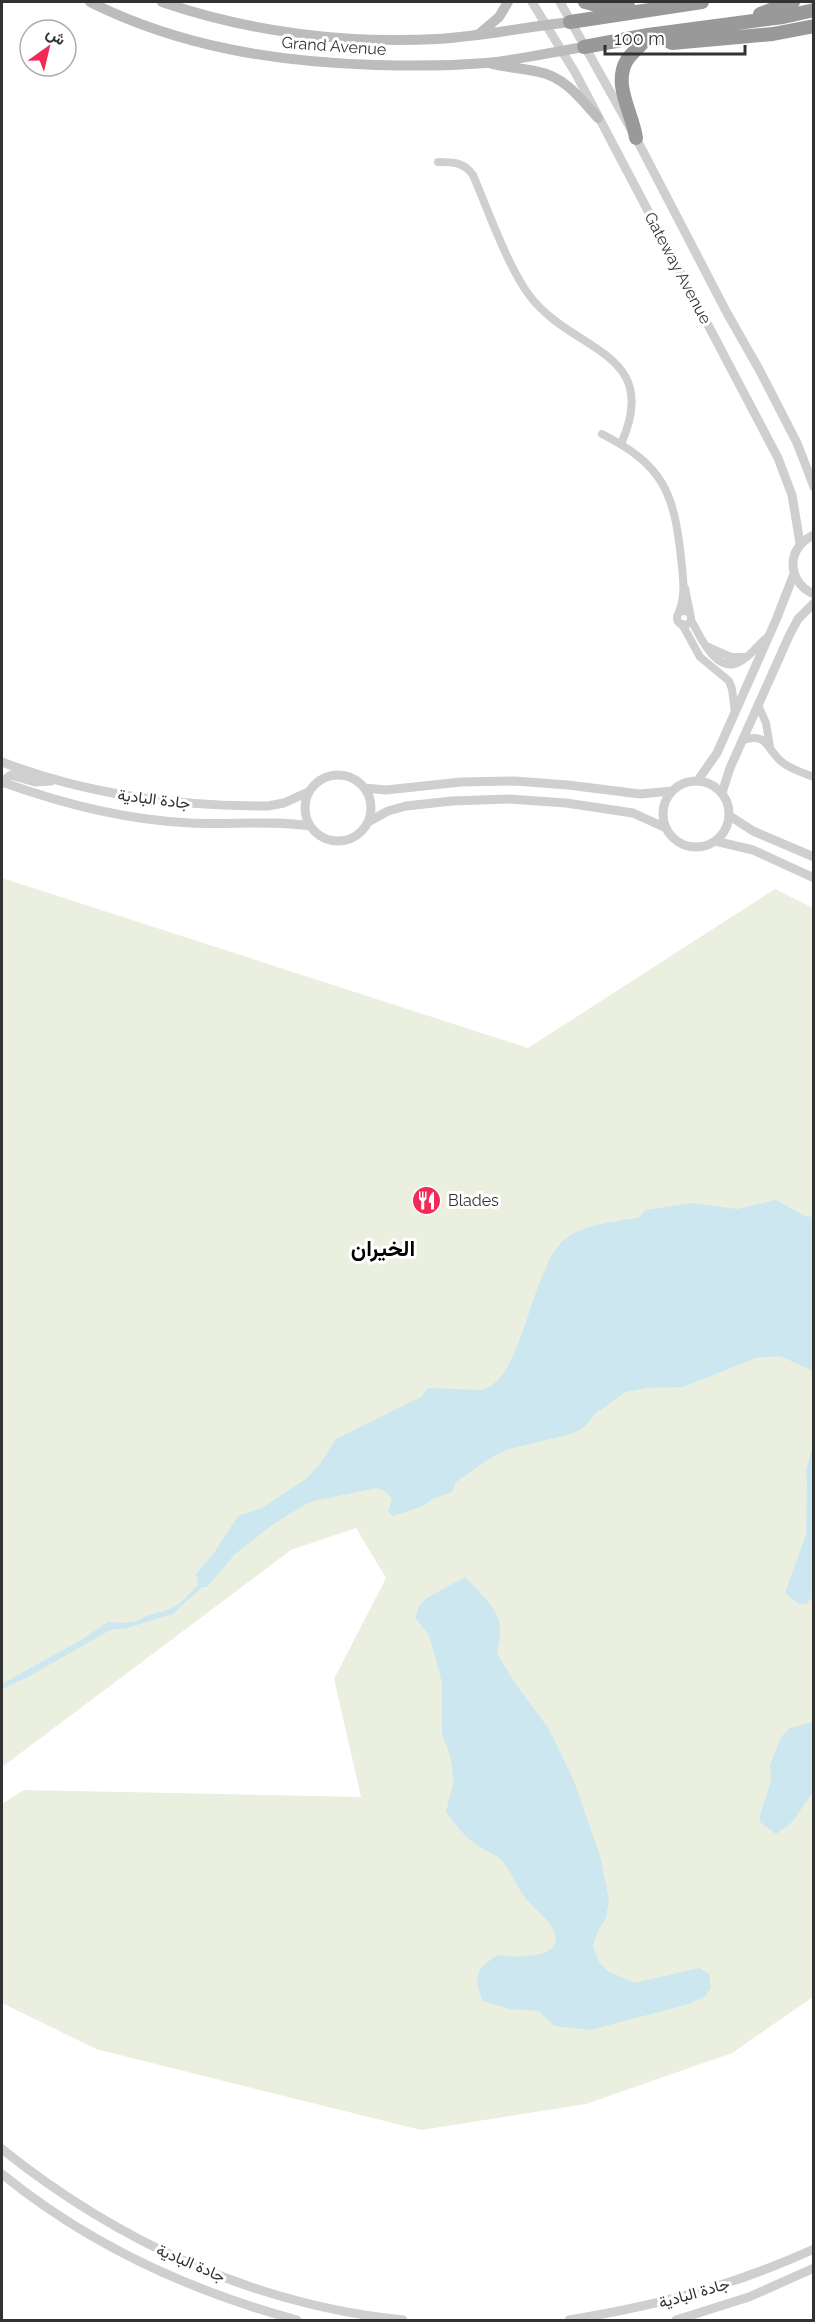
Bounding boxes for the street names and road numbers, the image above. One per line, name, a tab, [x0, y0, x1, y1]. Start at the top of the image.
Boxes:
street label: Grand Avenue	[281, 33, 387, 59]
street label: Gateway Avenue	[641, 209, 715, 327]
street label: جادة البادية	[117, 785, 192, 813]
street label: جادة البادية	[154, 2240, 229, 2286]
street label: جادة البادية	[656, 2274, 732, 2312]

